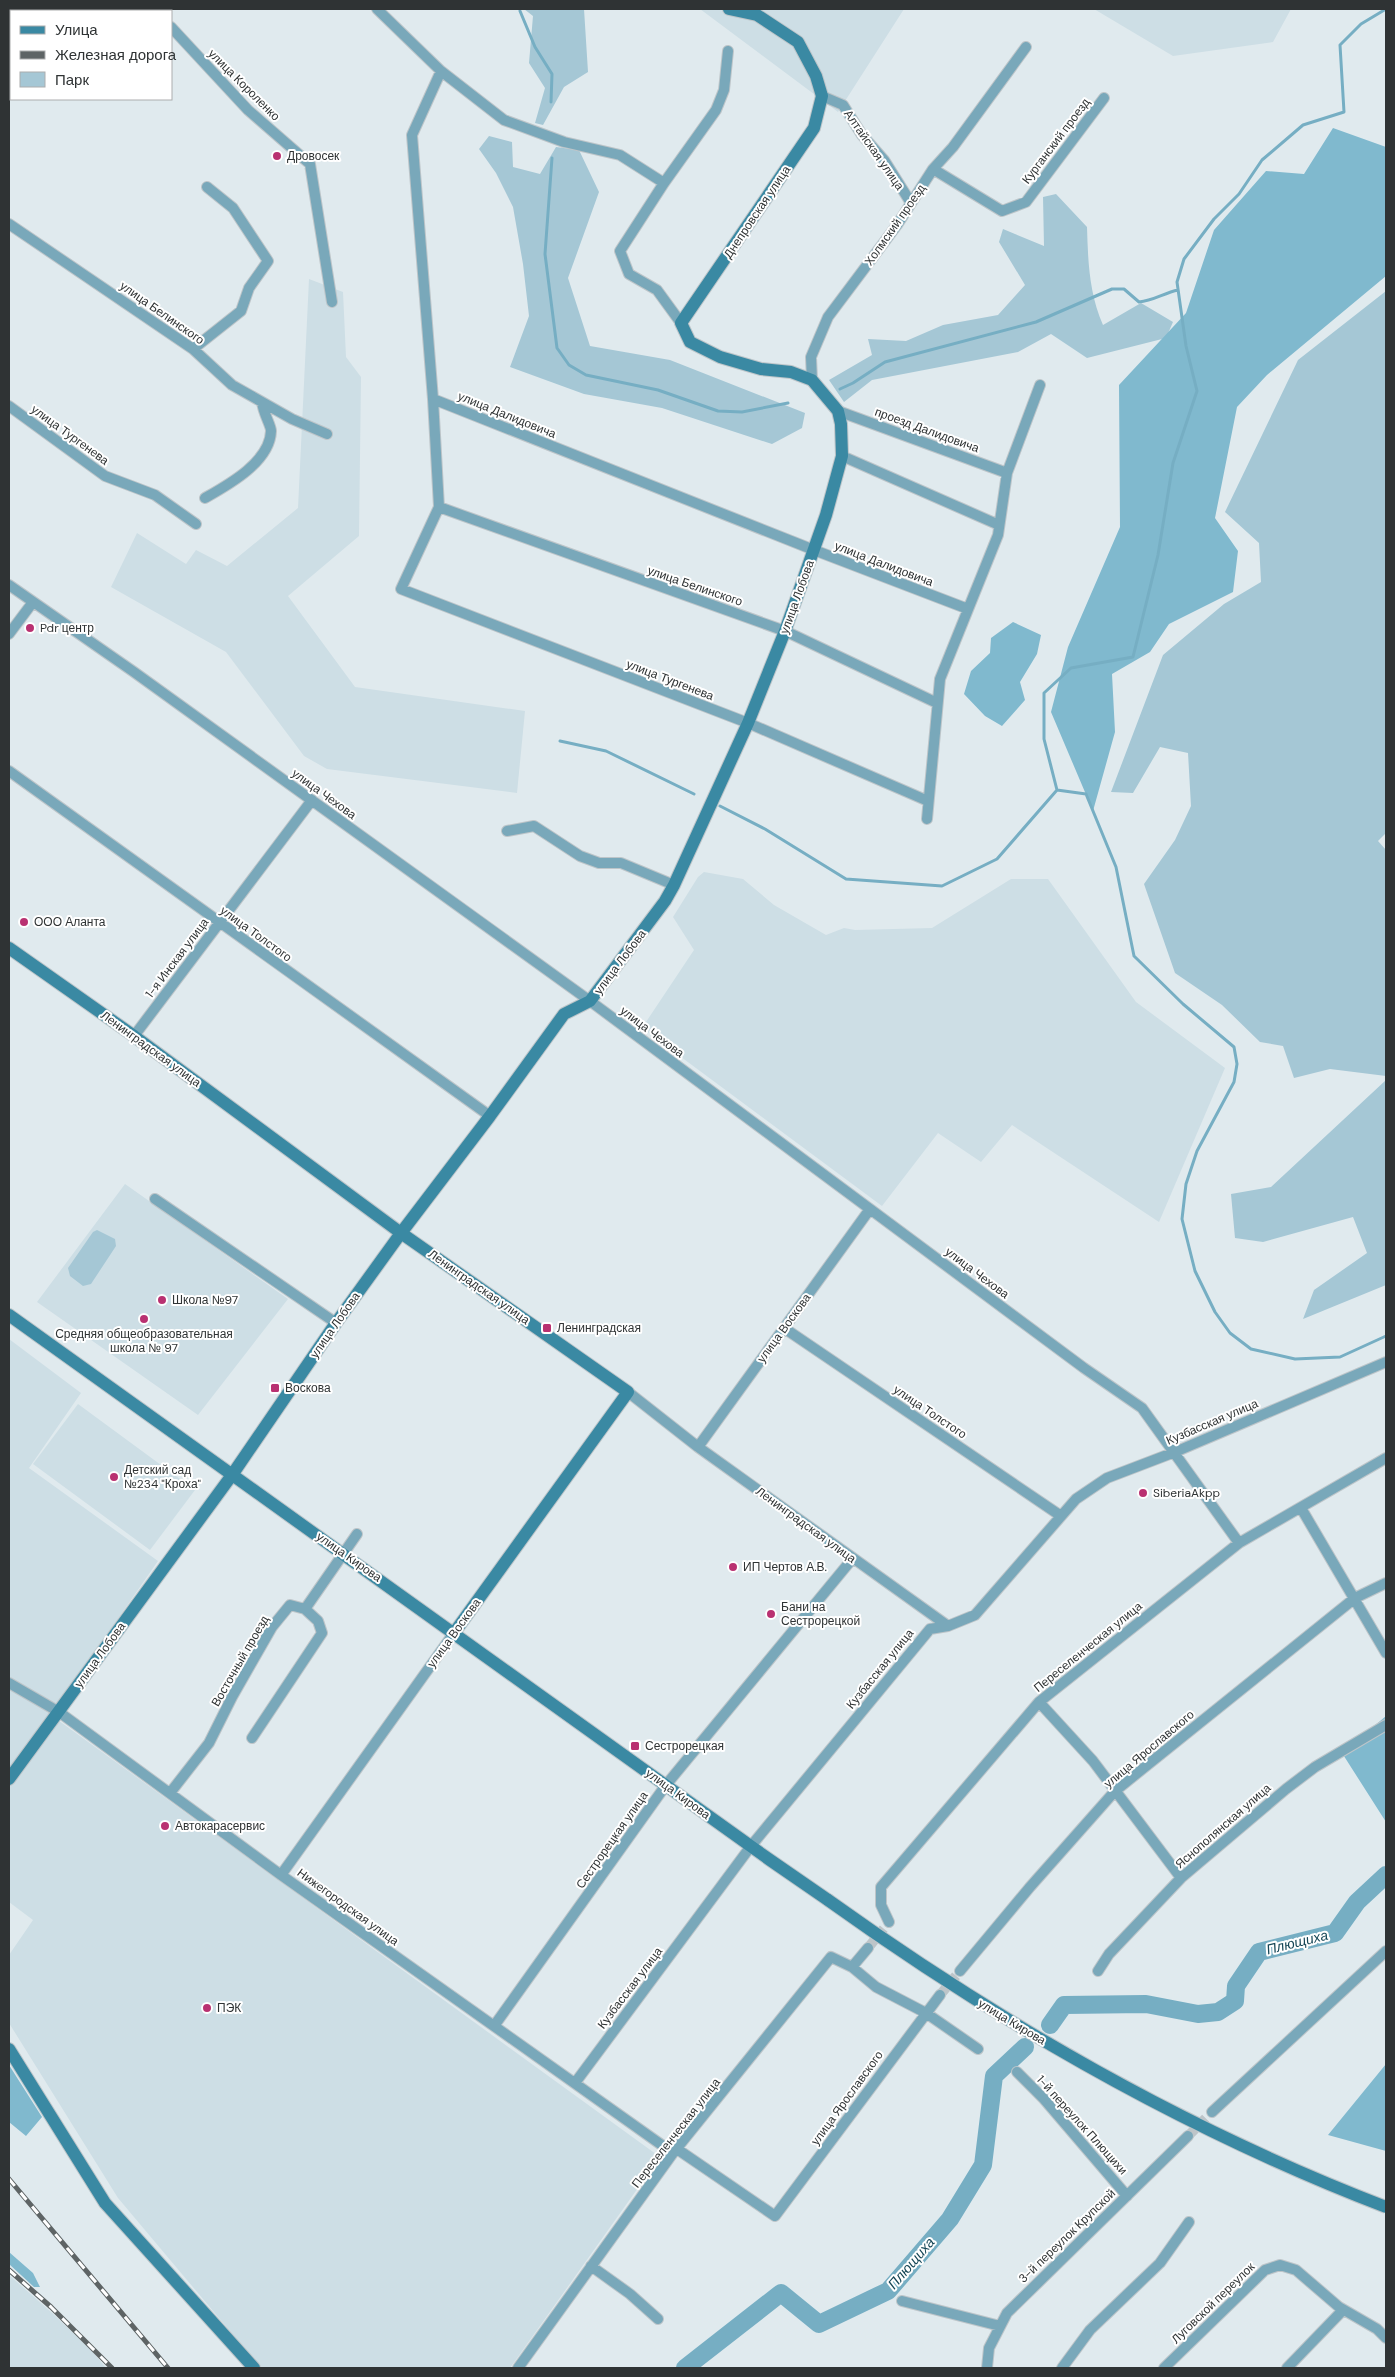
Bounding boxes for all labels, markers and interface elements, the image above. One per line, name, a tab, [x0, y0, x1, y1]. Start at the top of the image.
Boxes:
legend	[10, 10, 172, 100]
text: Улица	[55, 20, 98, 40]
text: Железная дорога	[55, 45, 177, 65]
street label: улица Короленко	[205, 46, 284, 125]
text: Парк	[55, 70, 89, 90]
street label: Курганский проезд	[1019, 95, 1093, 187]
street label: Алтайская улица	[840, 107, 908, 194]
place label: Дровосек	[287, 148, 340, 164]
marker: Дровосек	[271, 150, 283, 162]
street label: Днепровская улица	[720, 162, 794, 261]
street label: Холмский проезд	[861, 181, 929, 269]
street label: улица Белинского	[117, 278, 208, 348]
street label: улица Далидовича	[456, 388, 559, 442]
street label: улица Тургенева	[28, 401, 112, 469]
street label: проезд Далидовича	[873, 404, 982, 456]
street label: улица Далидовича	[832, 538, 936, 590]
street label: улица Лобова	[776, 558, 818, 636]
street label: улица Белинского	[645, 562, 745, 610]
place label: Pdr центр	[40, 620, 94, 636]
marker: Pdr центр	[24, 622, 36, 634]
street label: улица Тургенева	[624, 656, 716, 704]
street label: улица Чехова	[289, 765, 360, 823]
street label: улица Толстого	[217, 903, 295, 966]
place label: ООО Аланта	[34, 914, 106, 930]
street label: 1-я Инская улица	[142, 915, 212, 1001]
marker: ООО Аланта	[18, 916, 30, 928]
street label: улица Лобова	[590, 926, 650, 998]
street label: улица Чехова	[617, 1003, 687, 1061]
street label: Ленинградская улица	[98, 1007, 205, 1091]
street label: улица Чехова	[942, 1244, 1012, 1302]
street label: Ленинградская улица	[425, 1246, 533, 1328]
street label: улица Лобова	[306, 1289, 364, 1361]
street label: улица Воскова	[753, 1290, 815, 1366]
place label: Школа №97	[172, 1292, 238, 1308]
marker: Школа №97	[156, 1294, 168, 1306]
marker: Средняя общеобразовательная школа № 97	[138, 1313, 150, 1325]
place label: Ленинградская	[557, 1320, 641, 1336]
marker: Ленинградская	[541, 1322, 553, 1334]
place label: Средняя общеобразовательная школа № 97	[55, 1326, 233, 1356]
place label: Воскова	[285, 1380, 331, 1396]
marker: Воскова	[269, 1382, 281, 1394]
street label: улица Толстого	[890, 1382, 970, 1443]
street label: Кузбасская улица	[1164, 1395, 1261, 1449]
place label: Детский сад №234 "Кроха"	[124, 1462, 202, 1492]
marker: Детский сад №234 "Кроха"	[108, 1471, 120, 1483]
street label: Ленинградская улица	[753, 1483, 860, 1567]
place label: SiberiaAkpp	[1153, 1485, 1220, 1501]
marker: SiberiaAkpp	[1137, 1487, 1149, 1499]
street label: улица Кирова	[313, 1529, 385, 1586]
place label: ИП Чертов А.В.	[743, 1559, 827, 1575]
marker: ИП Чертов А.В.	[727, 1561, 739, 1573]
street label: улица Воскова	[423, 1595, 485, 1671]
street label: Переселенческая улица	[1030, 1598, 1146, 1696]
place label: Бани на Сестрорецкой	[781, 1599, 860, 1629]
marker: Бани на Сестрорецкой	[765, 1608, 777, 1620]
street label: Восточный проезд	[207, 1613, 273, 1709]
street label: улица Лобова	[71, 1619, 129, 1691]
street label: Кузбасская улица	[843, 1625, 917, 1712]
street label: улица Ярославского	[1101, 1706, 1198, 1791]
place label: Сестрорецкая	[645, 1738, 724, 1754]
marker: Сестрорецкая	[629, 1740, 641, 1752]
street label: улица Кирова	[642, 1765, 714, 1823]
street label: Яснополянская улица	[1172, 1780, 1274, 1872]
street label: Сестрорецкая улица	[572, 1788, 652, 1892]
place label: Автокарасервис	[175, 1818, 265, 1834]
marker: Автокарасервис	[159, 1820, 171, 1832]
street label: Нижегородская улица	[294, 1865, 402, 1949]
water label: Плющиха	[1264, 1926, 1330, 1958]
street label: Кузбасская улица	[594, 1944, 666, 2032]
street label: улица Кирова	[975, 1996, 1049, 2049]
place label: ПЭК	[217, 2000, 241, 2016]
marker: ПЭК	[201, 2002, 213, 2014]
street label: улица Ярославского	[807, 2047, 887, 2148]
street label: 1-й переулок Плющихи	[1033, 2072, 1131, 2178]
street label: Переселенческая улица	[628, 2075, 724, 2191]
street label: 3-й переулок Крупской	[1015, 2186, 1119, 2286]
water label: Плющиха	[884, 2233, 939, 2293]
street label: Луговской переулок	[1168, 2258, 1259, 2347]

